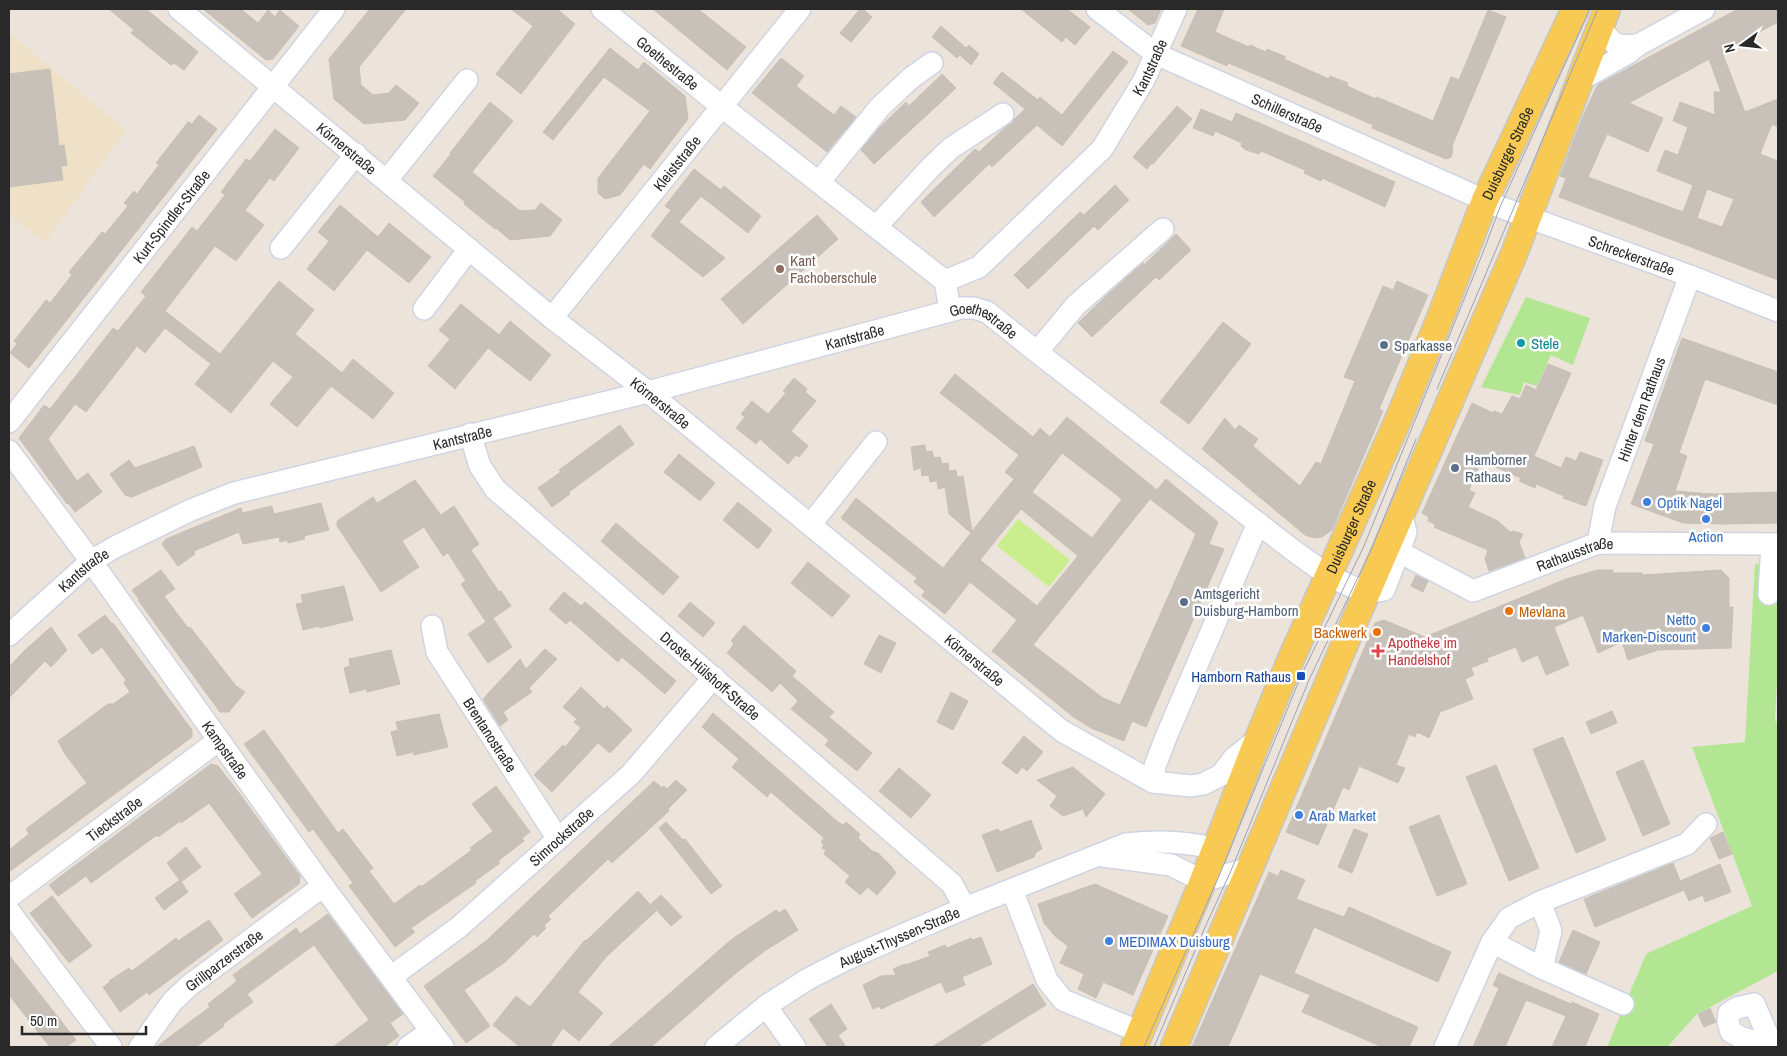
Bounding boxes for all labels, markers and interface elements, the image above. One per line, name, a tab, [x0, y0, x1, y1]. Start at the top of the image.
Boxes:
north arrow	[1717, 20, 1767, 70]
street label: Goethestraße	[632, 31, 704, 95]
street label: Kantstraße	[1127, 35, 1172, 99]
text: N	[1720, 42, 1739, 55]
street label: Schillerstraße	[1248, 87, 1326, 138]
street label: Duisburger Straße	[1476, 103, 1538, 203]
street label: Körnerstraße	[313, 117, 381, 179]
street label: Kleiststraße	[648, 130, 705, 195]
street label: Kurt-Spindler-Straße	[128, 165, 215, 267]
street label: Schreckerstraße	[1586, 230, 1678, 280]
place label: Kant Fachoberschule	[790, 250, 877, 288]
marker: Kant Fachoberschule	[774, 263, 786, 275]
street label: Goethestraße	[947, 297, 1022, 343]
street label: Kantstraße	[823, 319, 887, 355]
place label: Stele	[1531, 333, 1559, 354]
place label: Sparkasse	[1394, 335, 1452, 356]
marker: Stele	[1515, 337, 1527, 349]
marker: Sparkasse	[1378, 339, 1390, 351]
street label: Hinter dem Rathaus	[1612, 354, 1670, 464]
street label: Körnerstraße	[626, 372, 695, 433]
street label: Kantstraße	[431, 420, 494, 455]
place label: Hamborner Rathaus	[1465, 449, 1527, 487]
marker: Hamborner Rathaus	[1449, 462, 1461, 474]
street label: Duisburger Straße	[1320, 476, 1381, 577]
place label: Optik Nagel	[1657, 492, 1722, 513]
marker: Optik Nagel	[1641, 496, 1653, 508]
marker: Action	[1700, 513, 1712, 525]
place label: Action	[1688, 526, 1723, 547]
street label: Rathausstraße	[1533, 533, 1614, 576]
street label: Kantstraße	[53, 543, 113, 597]
place label: Amtsgericht Duisburg-Hamborn	[1193, 583, 1299, 621]
marker: Amtsgericht Duisburg-Hamborn	[1178, 596, 1190, 608]
place label: Mevlana	[1519, 601, 1566, 622]
marker: Mevlana	[1503, 605, 1515, 617]
place label: Netto Marken-Discount	[1602, 609, 1697, 647]
place label: Backwerk	[1314, 622, 1368, 643]
marker: Netto Marken-Discount	[1700, 622, 1712, 634]
street label: Droste-Hülshoff-Straße	[656, 626, 765, 725]
marker: Backwerk	[1371, 626, 1383, 638]
street label: Körnerstraße	[940, 629, 1009, 691]
place label: Apotheke im Handelshof	[1387, 632, 1457, 670]
marker: Apotheke im Handelshof	[1372, 645, 1384, 657]
place label: Hamborn Rathaus	[1191, 666, 1291, 687]
marker: Hamborn Rathaus	[1295, 670, 1307, 682]
street label: Brentanostraße	[459, 693, 522, 776]
street label: Kampstraße	[198, 716, 254, 783]
street label: Tieckstraße	[82, 791, 146, 846]
street label: Simrockstraße	[524, 802, 598, 871]
place label: Arab Market	[1308, 805, 1377, 826]
marker: Arab Market	[1293, 809, 1305, 821]
street label: August-Thyssen-Straße	[834, 901, 963, 973]
street label: Grillparzerstraße	[180, 924, 267, 996]
place label: MEDIMAX Duisburg	[1119, 931, 1230, 952]
marker: MEDIMAX Duisburg	[1103, 935, 1115, 947]
scale bar	[22, 1004, 146, 1036]
text: 50 m	[30, 1010, 57, 1031]

